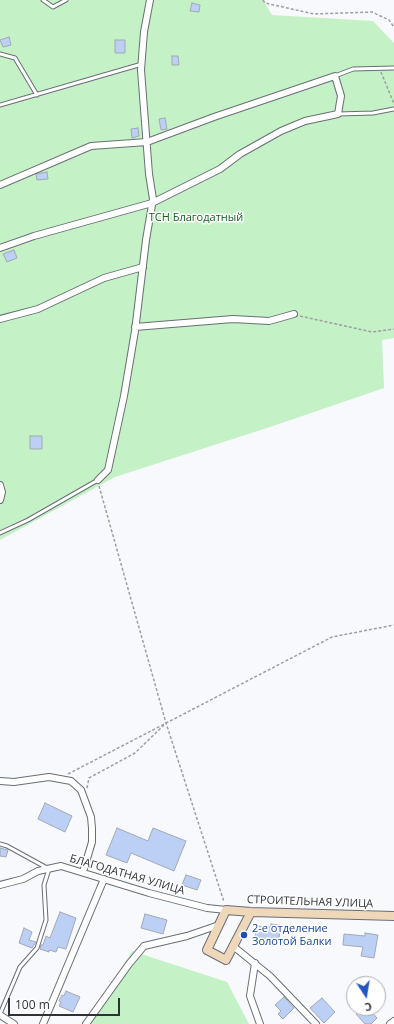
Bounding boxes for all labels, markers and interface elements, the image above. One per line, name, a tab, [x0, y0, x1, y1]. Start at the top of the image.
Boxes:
park label: ТСН Благодатный	[149, 211, 243, 225]
street label: БЛАГОДАТНАЯ УЛИЦА	[68, 852, 186, 898]
street label: СТРОИТЕЛЬНАЯ УЛИЦА	[247, 893, 373, 911]
place label: 2-е отделение Золотой Балки	[252, 922, 331, 948]
marker: 2-е отделение Золотой Балки	[239, 930, 249, 940]
north arrow	[346, 976, 386, 1016]
scale bar	[10, 990, 122, 1016]
text: 100 m	[15, 996, 50, 1013]
text: С	[363, 999, 373, 1015]

